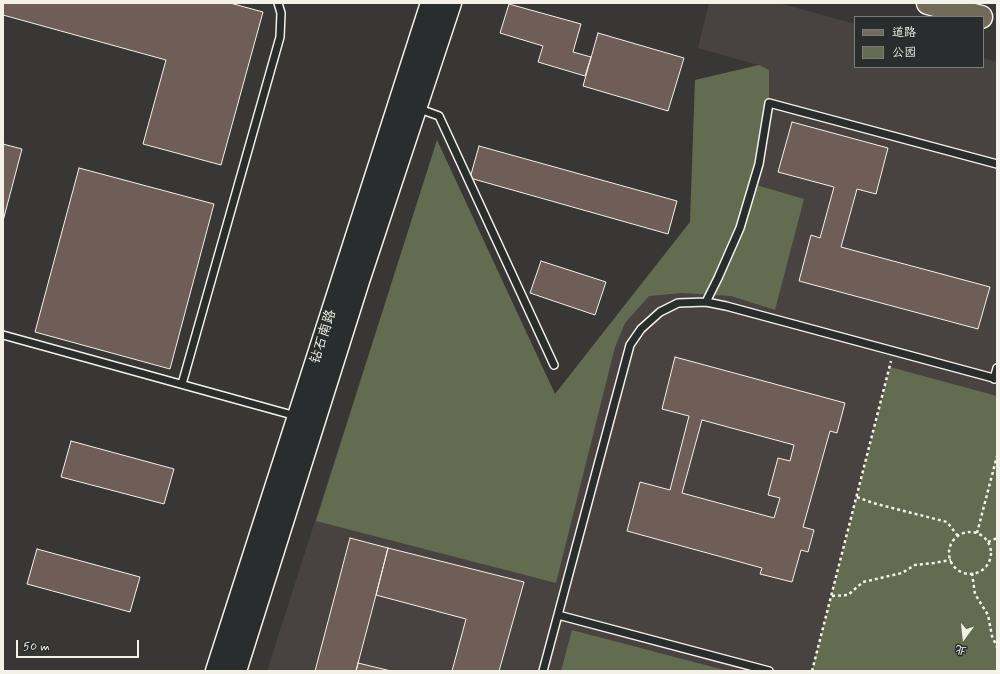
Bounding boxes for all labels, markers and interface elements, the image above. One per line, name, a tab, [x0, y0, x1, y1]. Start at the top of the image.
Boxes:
legend	[854, 16, 984, 68]
text: 道路	[892, 25, 916, 41]
text: 公园	[892, 45, 916, 61]
street label: 钻石南路	[307, 308, 341, 366]
north arrow	[944, 618, 984, 658]
scale bar	[18, 632, 141, 658]
text: 50 m	[23, 639, 50, 655]
text: 北	[954, 641, 968, 658]

